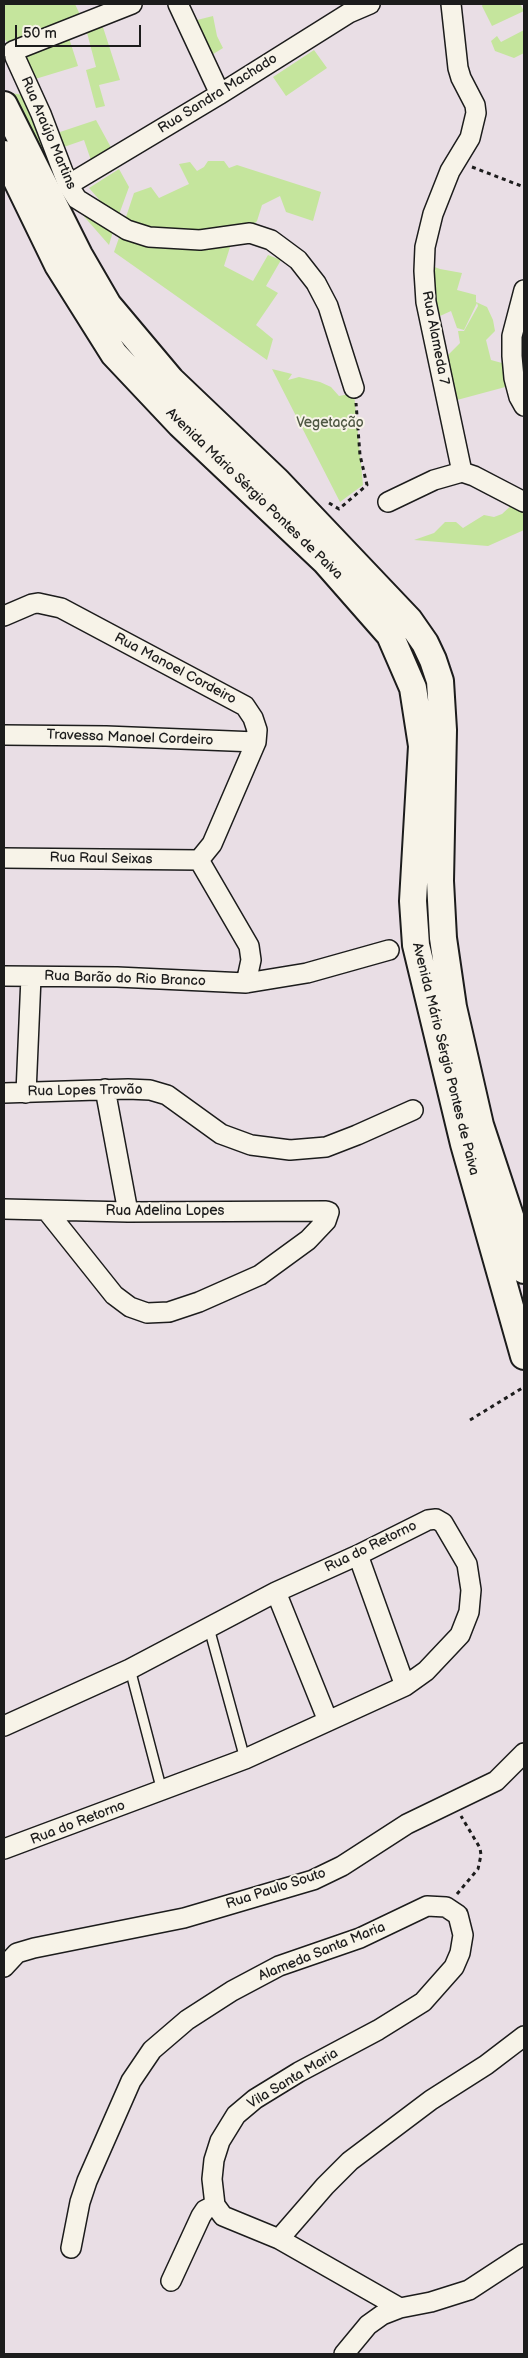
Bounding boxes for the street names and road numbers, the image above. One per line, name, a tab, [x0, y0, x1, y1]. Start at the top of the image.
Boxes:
street label: Rua Sandra Machado	[155, 50, 281, 138]
street label: Rua Araújo Martins	[17, 74, 79, 192]
street label: Rua Alameda 7	[418, 290, 452, 386]
street label: Avenida Mário Sérgio Pontes de Paiva	[162, 405, 346, 583]
street label: Rua Manoel Cordeiro	[111, 630, 239, 708]
street label: Travessa Manoel Cordeiro	[46, 727, 214, 749]
street label: Rua Raul Seixas	[49, 850, 153, 868]
street label: Avenida Mário Sérgio Pontes de Paiva	[408, 941, 482, 1177]
street label: Rua Barão do Rio Branco	[44, 968, 206, 990]
street label: Rua Lopes Trovão	[27, 1082, 143, 1100]
street label: Rua Adelina Lopes	[106, 1203, 224, 1219]
street label: Rua do Retorno	[322, 1517, 420, 1577]
street label: Rua do Retorno	[28, 1797, 128, 1849]
street label: Rua Paulo Souto	[224, 1865, 328, 1913]
street label: Alameda Santa Maria	[256, 1919, 388, 1985]
street label: Vila Santa Maria	[245, 2045, 341, 2113]

